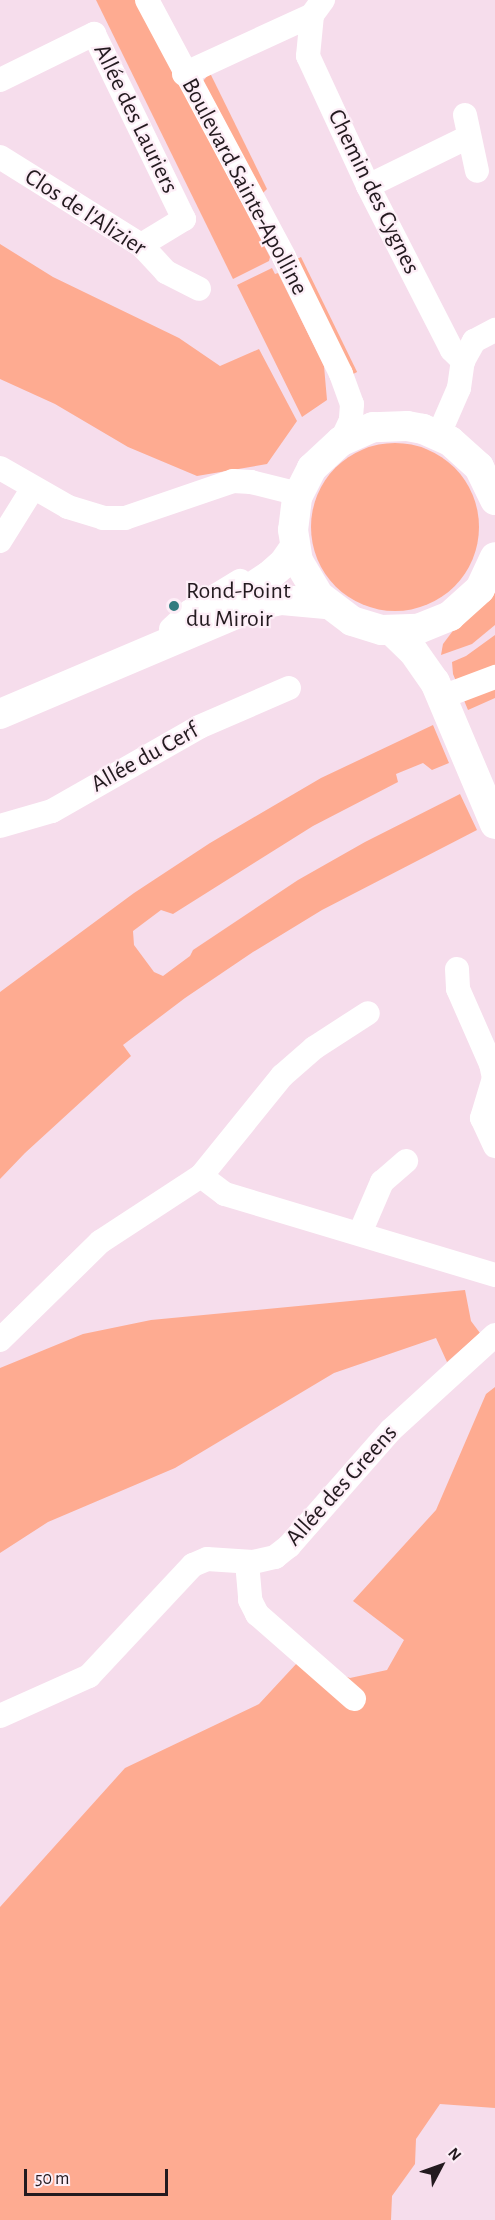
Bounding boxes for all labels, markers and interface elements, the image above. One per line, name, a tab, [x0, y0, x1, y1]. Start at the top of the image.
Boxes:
street label: Allée des Lauriers	[86, 40, 184, 198]
street label: Boulevard Sainte-Apolline	[175, 74, 313, 300]
street label: Chemin des Cygnes	[321, 105, 425, 279]
street label: Clos de l'Alizier	[19, 163, 151, 263]
place label: Rond-Point du Miroir	[186, 578, 291, 634]
marker: Rond-Point du Miroir	[167, 599, 181, 613]
street label: Allée du Cerf	[86, 717, 204, 799]
street label: Allée des Greens	[280, 1419, 404, 1553]
north arrow	[411, 2136, 471, 2196]
text: N	[445, 2145, 464, 2164]
scale bar	[27, 2157, 171, 2195]
text: 50 m	[35, 2170, 69, 2188]

